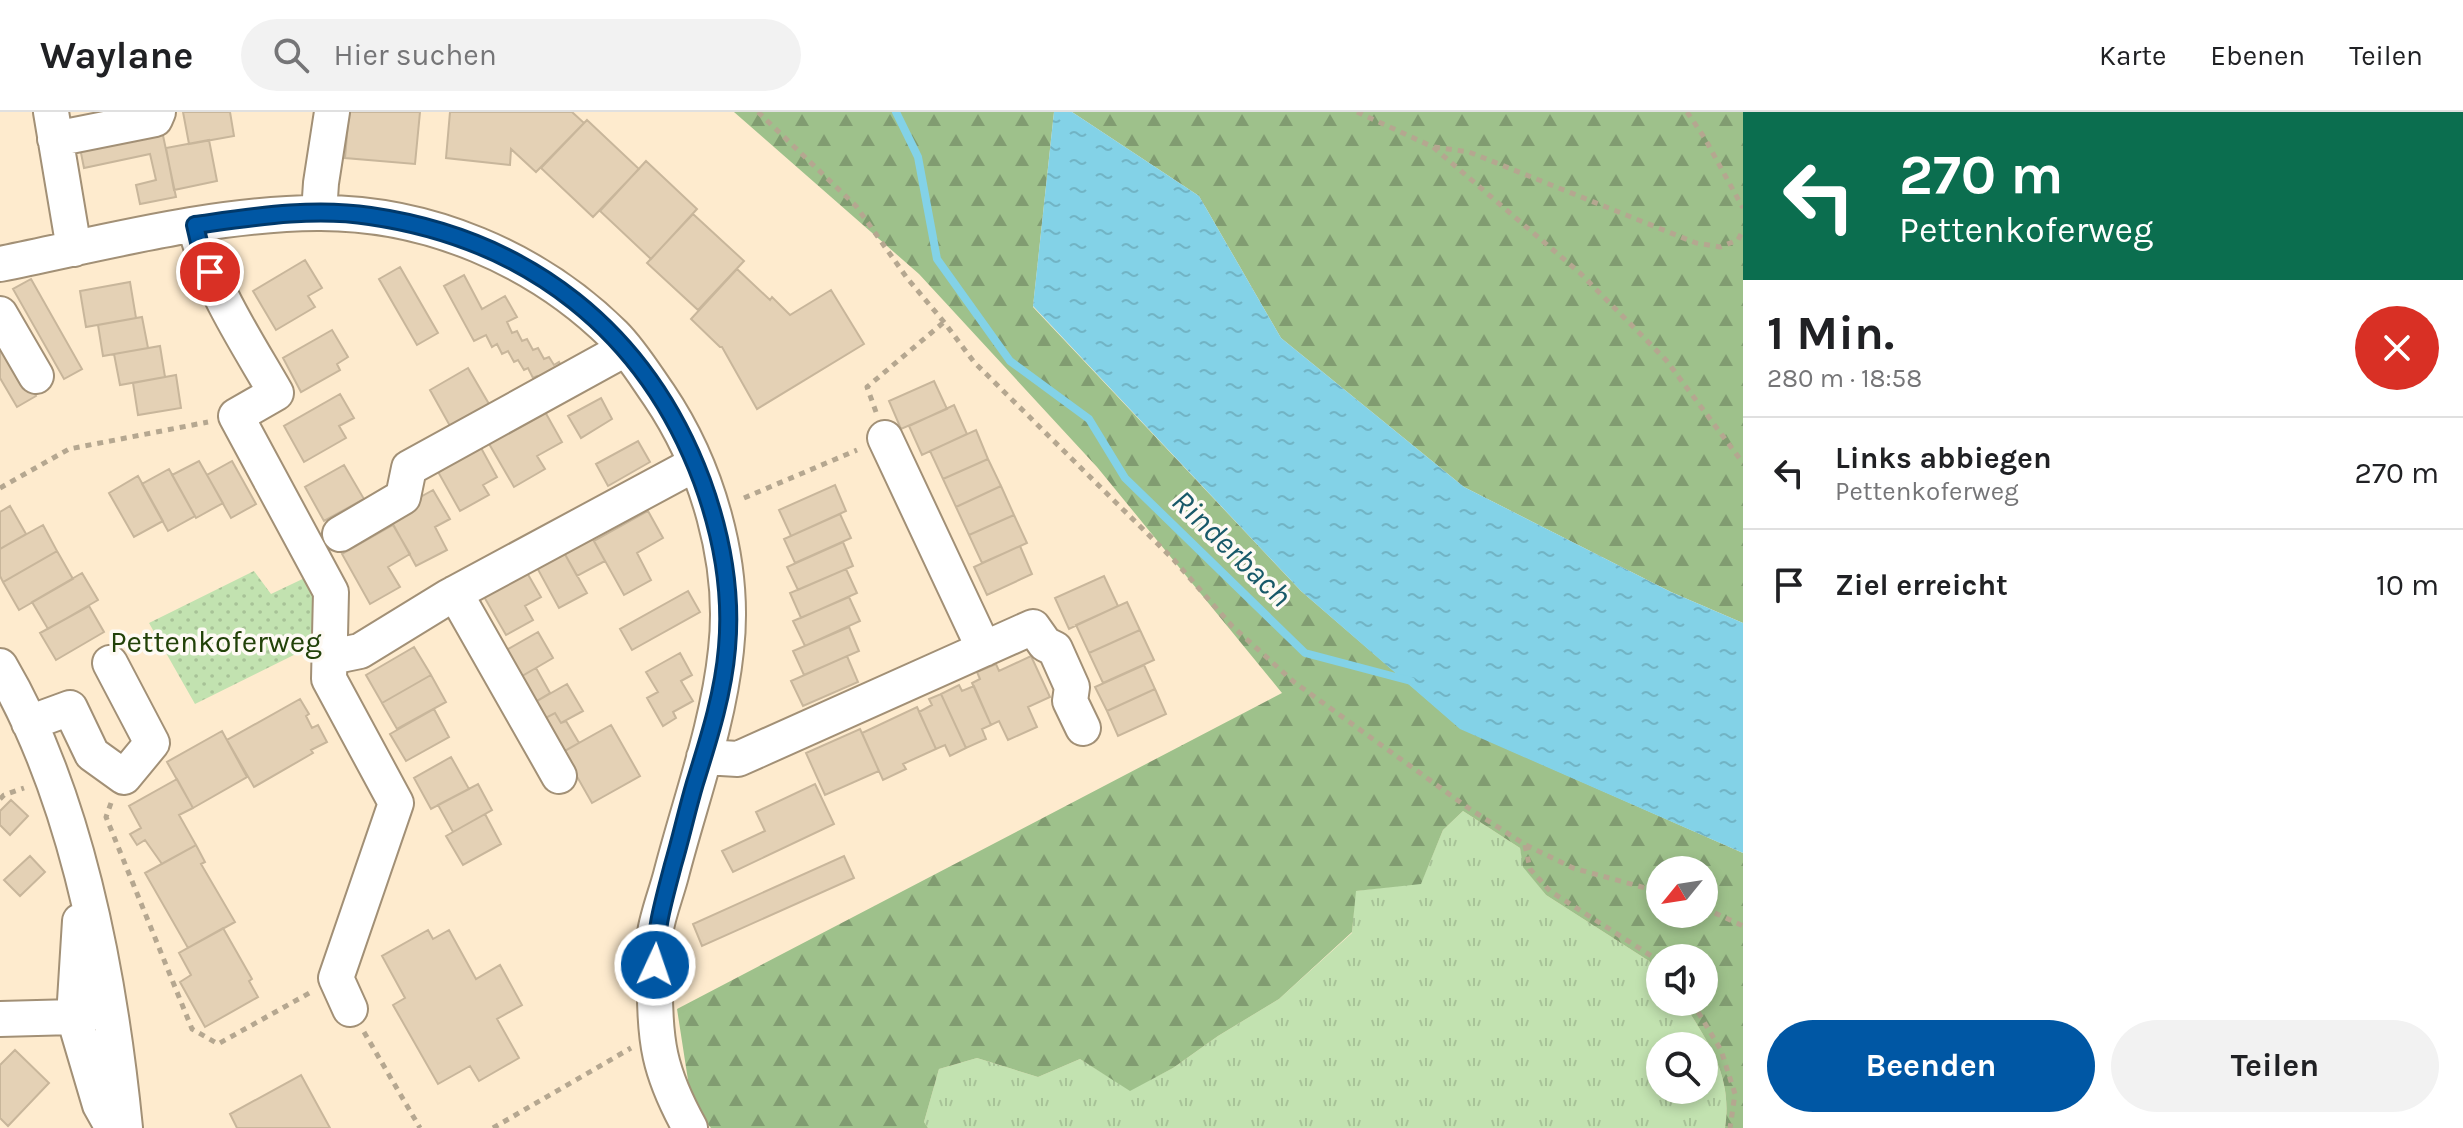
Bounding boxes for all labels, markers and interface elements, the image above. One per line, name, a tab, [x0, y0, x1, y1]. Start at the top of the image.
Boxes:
search box	[241, 19, 801, 91]
text: Waylane	[40, 33, 193, 78]
icon: search	[269, 33, 313, 77]
text: Hier suchen	[333, 37, 497, 73]
text: Karte	[2099, 39, 2166, 72]
text: Ebenen	[2210, 39, 2305, 72]
text: Teilen	[2349, 39, 2423, 72]
text: 270 m	[1899, 142, 2063, 207]
icon: left	[1767, 144, 1871, 248]
text: Pettenkoferweg	[1899, 209, 2153, 251]
pin	[176, 238, 244, 306]
icon: arrive	[188, 250, 232, 294]
text: 1 Min.	[1767, 305, 1894, 361]
button: close	[2355, 306, 2439, 390]
text: 280 m · 18:58	[1767, 363, 1922, 394]
text: Links abbiegen	[1835, 440, 2052, 476]
icon: left	[1767, 451, 1811, 495]
text: 270 m	[2355, 455, 2439, 491]
text: Pettenkoferweg	[1835, 476, 2019, 507]
water label: Rinderbach	[1164, 482, 1299, 614]
icon: arrive	[1767, 563, 1811, 607]
text: Ziel erreicht	[1835, 567, 2008, 603]
text: 10 m	[2376, 567, 2439, 603]
park label: Pettenkoferweg	[110, 624, 322, 660]
north arrow	[1646, 856, 1718, 928]
map controls	[1646, 856, 1718, 1104]
position arrow	[613, 923, 697, 1007]
button: sound	[1646, 944, 1718, 1016]
button: Beenden	[1767, 1020, 2095, 1112]
button: Teilen	[2111, 1020, 2439, 1112]
button: search	[1646, 1032, 1718, 1104]

